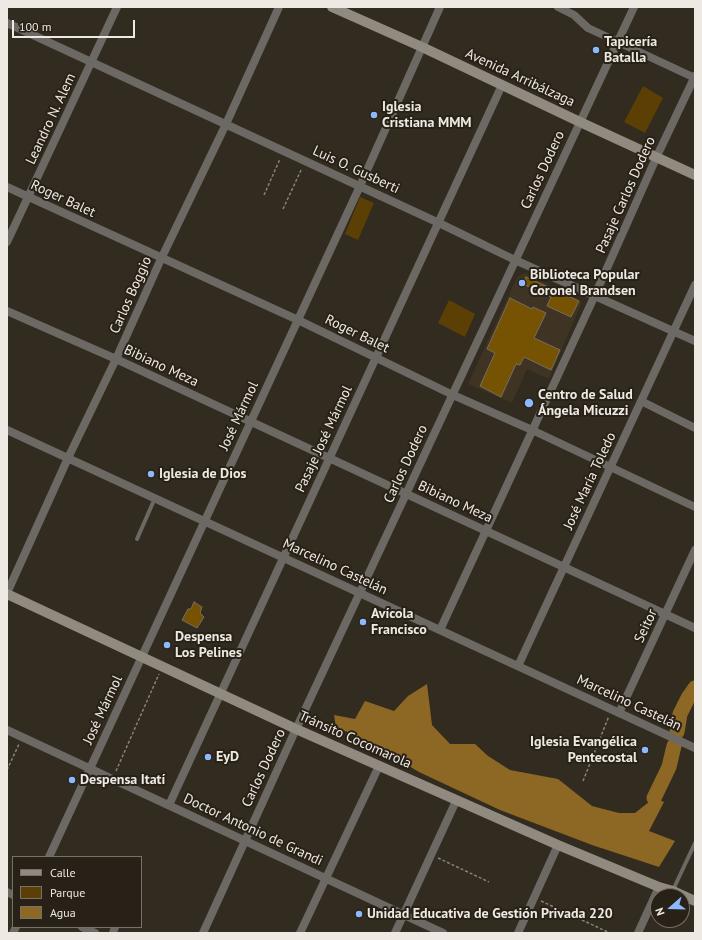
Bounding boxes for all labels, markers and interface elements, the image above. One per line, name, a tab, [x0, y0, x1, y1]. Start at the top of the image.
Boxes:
scale bar	[14, 12, 137, 38]
text: 100 m	[19, 19, 52, 34]
place label: Tapicería Batalla	[604, 34, 657, 66]
street label: Avenida Arribálzaga	[463, 45, 577, 111]
marker: Tapicería Batalla	[591, 45, 601, 55]
street label: Leandro N. Alem	[23, 71, 79, 167]
place label: Iglesia Cristiana MMM	[382, 99, 472, 132]
marker: Iglesia Cristiana MMM	[369, 110, 379, 120]
street label: Carlos Dodero	[518, 128, 568, 212]
street label: Pasaje Carlos Dodero	[593, 134, 659, 256]
street label: Luis O. Gusberti	[310, 142, 402, 198]
street label: Roger Balet	[28, 177, 98, 221]
street label: Carlos Boggio	[107, 254, 155, 336]
place label: Biblioteca Popular Coronel Brandsen	[530, 267, 639, 300]
marker: Biblioteca Popular Coronel Brandsen	[517, 278, 527, 288]
street label: Roger Balet	[322, 311, 392, 357]
street label: Bibiano Meza	[121, 341, 201, 391]
street label: José Mármol	[216, 379, 262, 453]
street label: Pasaje José Mármol	[292, 383, 356, 495]
place label: Centro de Salud Ángela Micuzzi	[538, 387, 633, 420]
marker: Centro de Salud Ángela Micuzzi	[523, 397, 535, 409]
street label: Carlos Dodero	[381, 422, 431, 506]
street label: José María Toledo	[560, 430, 620, 532]
place label: Iglesia de Dios	[159, 466, 246, 482]
marker: Iglesia de Dios	[146, 469, 156, 479]
street label: Bibiano Meza	[415, 477, 495, 527]
street label: Marcelino Castelán	[280, 535, 390, 599]
place label: Avícola Francisco	[371, 606, 427, 638]
street label: Seitor	[631, 607, 661, 645]
marker: Avícola Francisco	[358, 617, 368, 627]
place label: Despensa Los Pelines	[175, 629, 242, 662]
marker: Despensa Los Pelines	[162, 640, 172, 650]
street label: Marcelino Castelán	[574, 671, 684, 735]
street label: José Mármol	[80, 673, 126, 747]
street label: Tránsito Cocomarola	[296, 708, 414, 772]
street label: Carlos Dodero	[239, 726, 289, 810]
place label: Iglesia Evangélica Pentecostal	[530, 734, 637, 766]
marker: Iglesia Evangélica Pentecostal	[640, 745, 650, 755]
place label: EyD	[216, 749, 239, 765]
marker: EyD	[203, 752, 213, 762]
place label: Despensa Itatí	[80, 772, 165, 788]
marker: Despensa Itatí	[67, 775, 77, 785]
street label: Doctor Antonio de Grandi	[181, 790, 325, 870]
legend	[12, 856, 142, 928]
text: Calle	[50, 865, 76, 880]
text: Parque	[50, 885, 85, 900]
north arrow	[650, 888, 690, 928]
text: Agua	[50, 905, 76, 920]
place label: Unidad Educativa de Gestión Privada 220	[367, 906, 613, 922]
text: N	[652, 906, 667, 918]
marker: Unidad Educativa de Gestión Privada 220	[354, 909, 364, 919]

